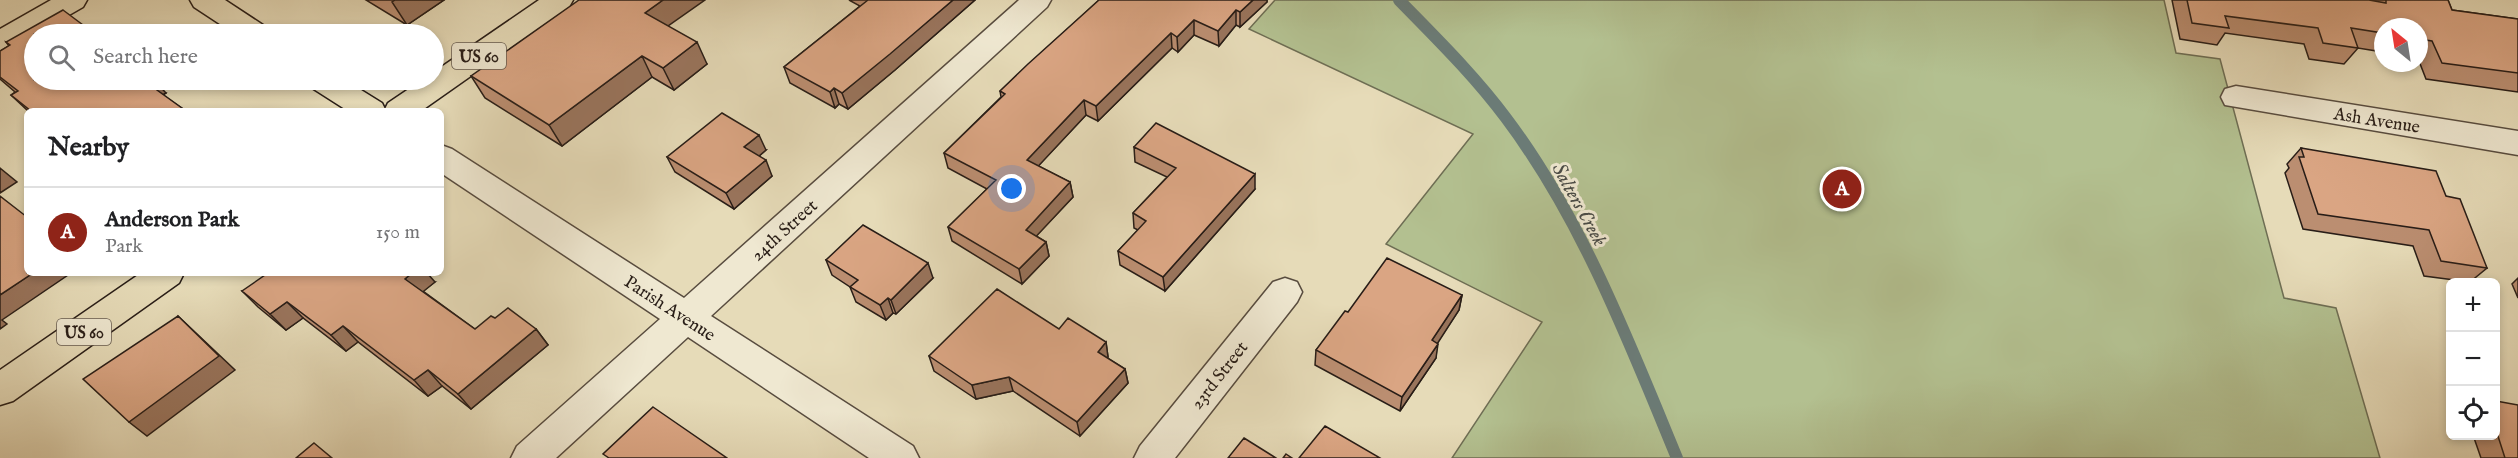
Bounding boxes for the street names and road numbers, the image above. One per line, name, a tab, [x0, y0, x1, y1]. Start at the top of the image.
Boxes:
road number: US 60	[452, 43, 506, 69]
street label: Ash Avenue	[2331, 103, 2422, 140]
street label: 24th Street	[747, 195, 823, 267]
street label: Parish Avenue	[619, 271, 719, 347]
road number: US 60	[57, 319, 111, 345]
street label: 23rd Street	[1186, 337, 1254, 415]

